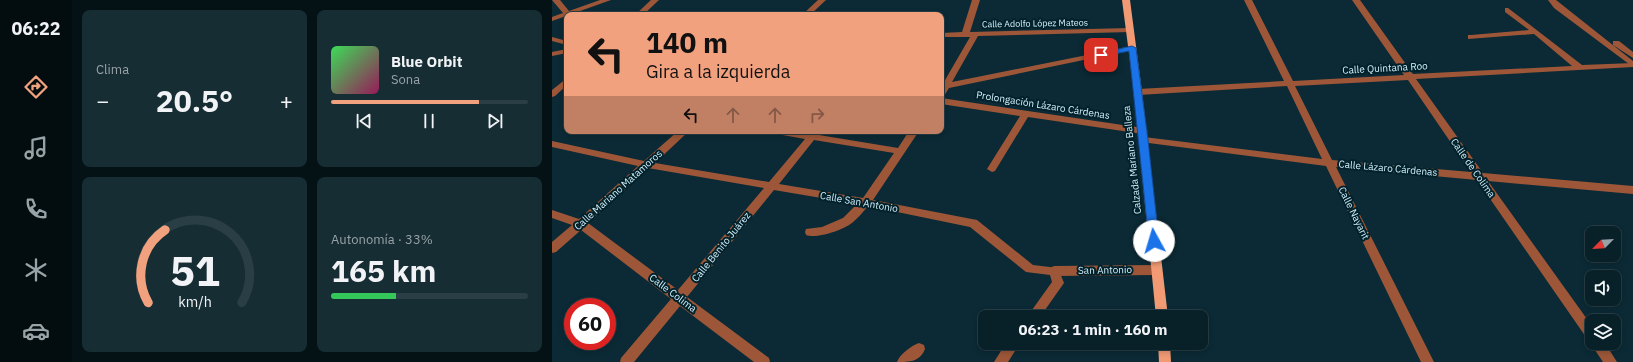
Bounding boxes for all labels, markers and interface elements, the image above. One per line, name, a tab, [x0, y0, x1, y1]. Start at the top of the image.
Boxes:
text: 06:22	[11, 17, 61, 40]
street label: Calle Adolfo López Mateos	[982, 17, 1088, 29]
text: 140 m	[646, 24, 728, 61]
icon: left	[580, 28, 632, 80]
pin	[1084, 38, 1118, 72]
icon: arrive	[1090, 44, 1112, 66]
text: Blue Orbit	[391, 52, 462, 71]
street label: Calle Quintana Roo	[1342, 59, 1428, 77]
text: Gira a la izquierda	[646, 60, 790, 83]
text: Clima	[96, 61, 129, 78]
text: Sona	[391, 71, 420, 88]
icon: directions	[22, 73, 50, 101]
text: 20.5°	[156, 81, 233, 120]
text: −	[96, 86, 109, 115]
text: +	[280, 86, 293, 115]
street label: Prolongación Lázaro Cárdenas	[975, 88, 1111, 122]
icon: left	[680, 104, 702, 126]
icon: ahead	[722, 104, 744, 126]
icon: ahead	[764, 104, 786, 126]
icon: right	[806, 104, 828, 126]
street label: Calzada Mariano Balleza	[1120, 104, 1144, 215]
icon: previous	[353, 110, 375, 132]
icon: pause	[418, 110, 440, 132]
icon: next	[484, 110, 506, 132]
icon: music	[22, 134, 50, 162]
street label: Calle de Colima	[1448, 136, 1499, 201]
street label: Calle Mariano Matamoros	[571, 147, 665, 233]
street label: Calle Lázaro Cárdenas	[1338, 157, 1438, 179]
street label: Calle Nayarit	[1336, 185, 1373, 242]
street label: Calle San Antonio	[819, 189, 899, 215]
icon: phone	[22, 195, 50, 223]
street label: Calle Benito Juárez	[689, 209, 753, 285]
position arrow	[1133, 220, 1175, 262]
north arrow	[1585, 226, 1621, 262]
map controls	[1585, 226, 1621, 350]
text: Autonomía · 33%	[331, 231, 433, 248]
text: 51	[170, 242, 219, 296]
text: 165 km	[331, 251, 436, 290]
icon: climate	[22, 256, 50, 284]
street label: San Antonio	[1078, 263, 1133, 277]
button: sound	[1585, 270, 1621, 306]
street label: Calle Colima	[647, 271, 700, 315]
text: km/h	[178, 291, 211, 310]
speed limit sign: 60	[564, 298, 616, 350]
button: layers	[1585, 314, 1621, 350]
icon: car	[22, 317, 50, 345]
text: 06:23 · 1 min · 160 m	[1019, 320, 1167, 339]

